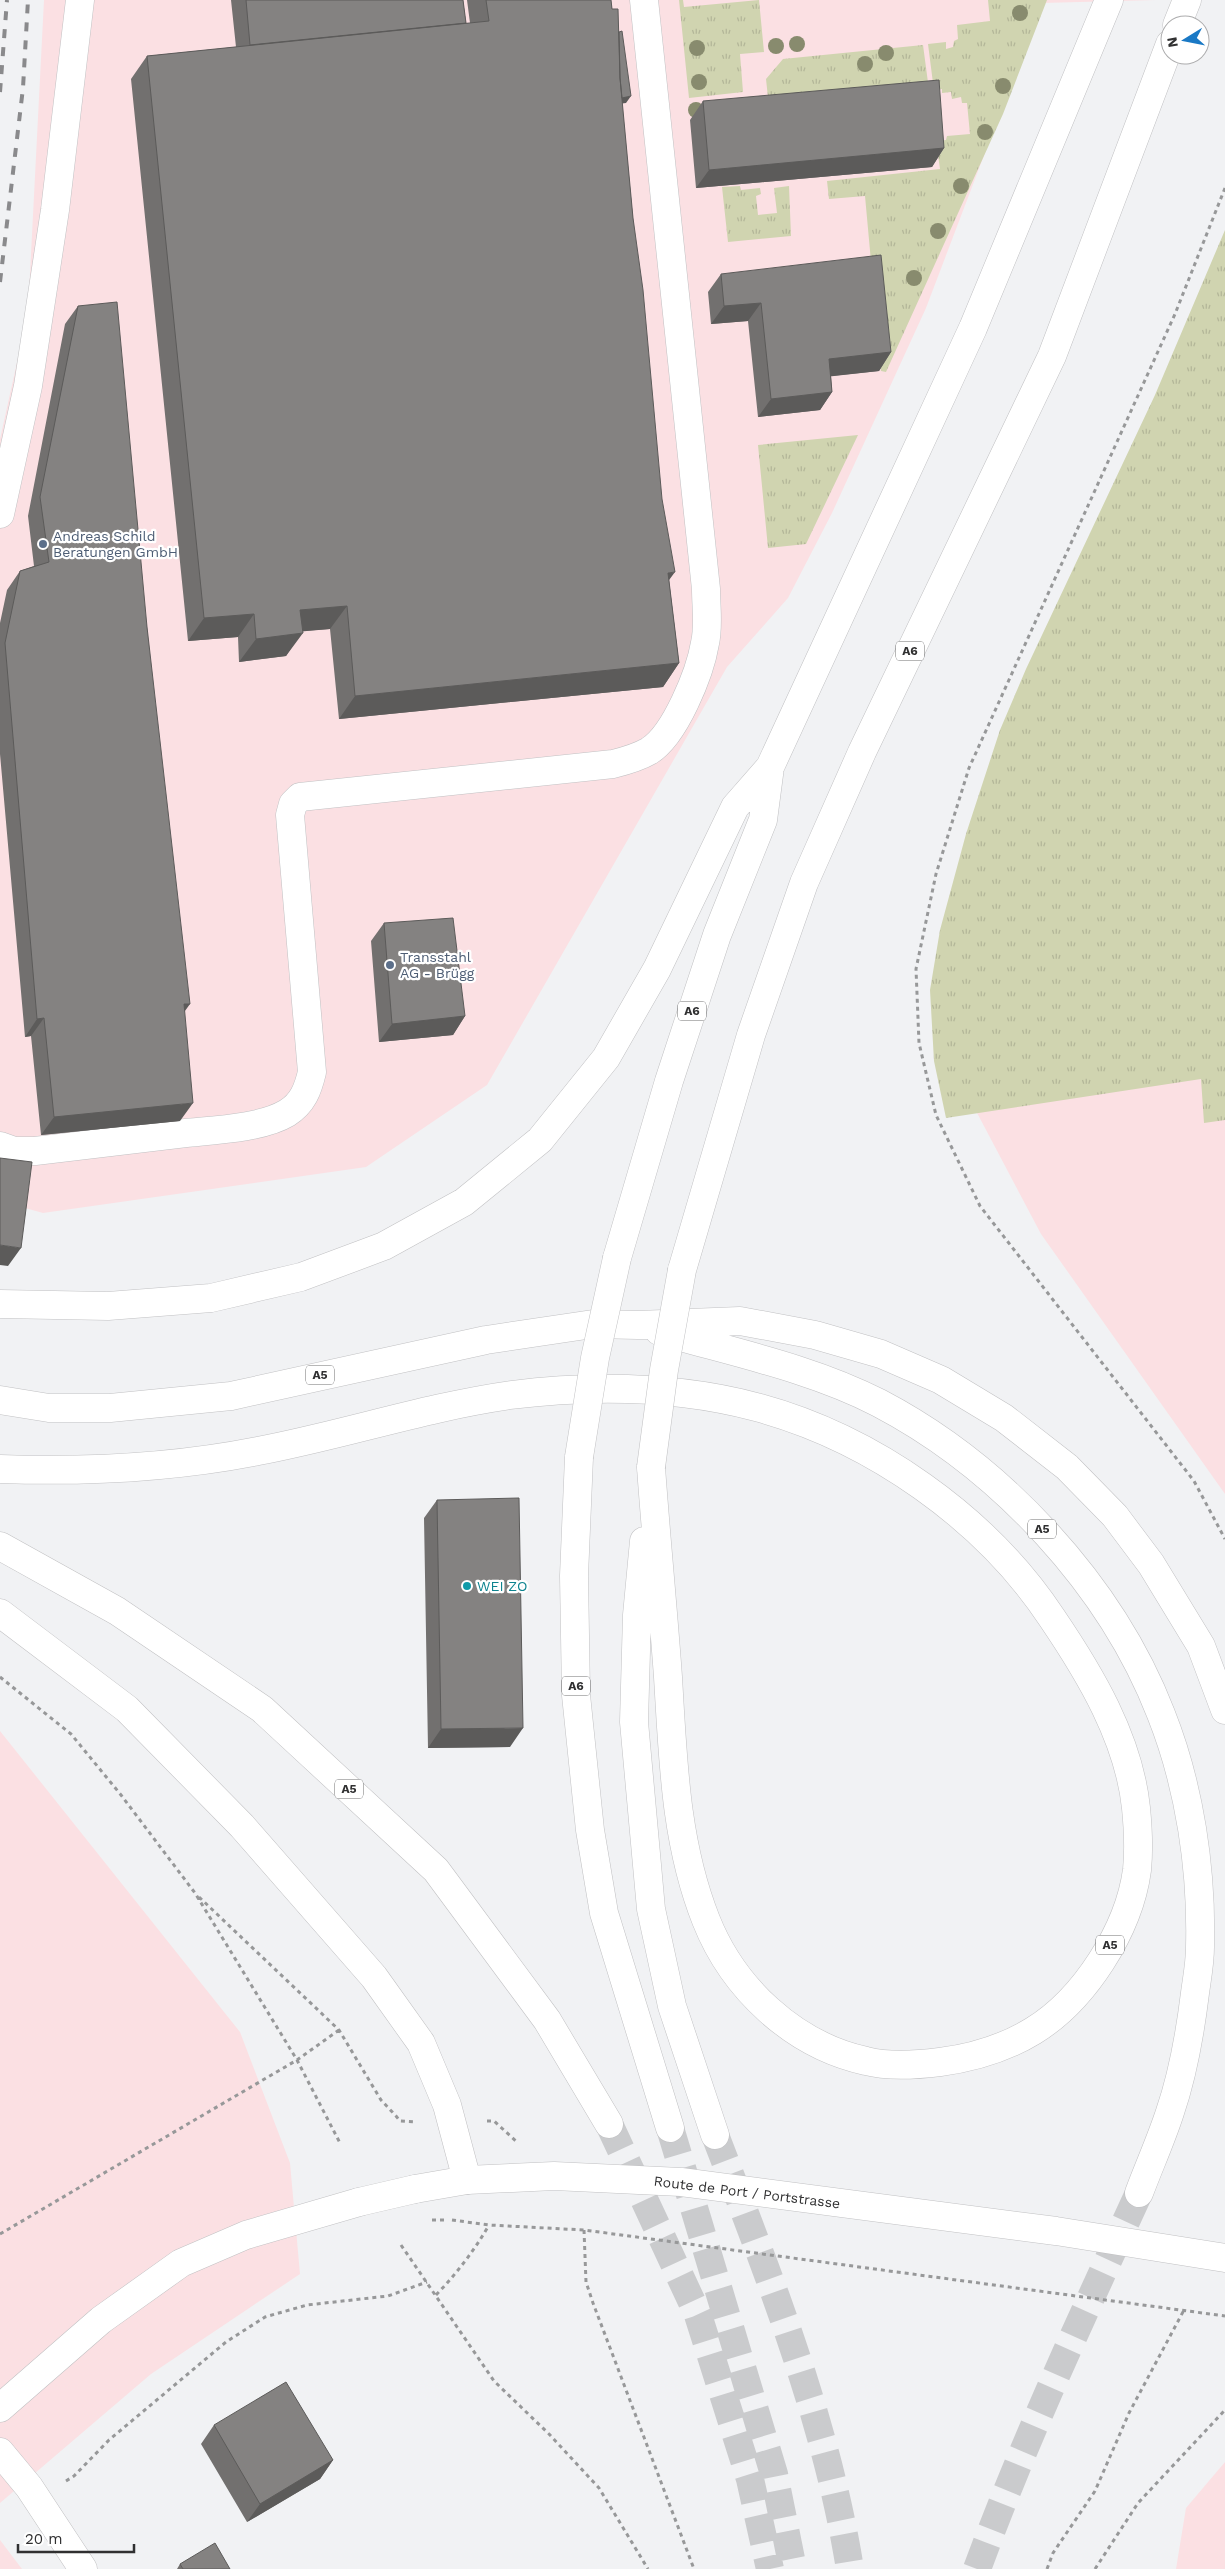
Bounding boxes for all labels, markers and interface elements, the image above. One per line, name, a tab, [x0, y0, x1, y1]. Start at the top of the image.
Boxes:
north arrow	[1160, 15, 1210, 65]
text: N	[1163, 36, 1181, 49]
place label: Andreas Schild Beratungen GmbH	[53, 528, 178, 560]
marker: Andreas Schild Beratungen GmbH	[37, 538, 49, 550]
road number: A6	[896, 641, 924, 660]
place label: Transstahl AG - Brügg	[400, 949, 475, 981]
marker: Transstahl AG - Brügg	[384, 959, 396, 971]
road number: A6	[678, 1001, 706, 1020]
road number: A5	[306, 1366, 334, 1384]
road number: A5	[1028, 1520, 1056, 1538]
place label: WEI ZO	[477, 1578, 527, 1594]
marker: WEI ZO	[461, 1580, 473, 1592]
road number: A6	[562, 1676, 590, 1695]
road number: A5	[335, 1780, 363, 1798]
road number: A5	[1096, 1936, 1124, 1954]
street label: Route de Port / Portstrasse	[653, 2173, 841, 2211]
scale bar	[18, 2522, 134, 2554]
text: 20 m	[25, 2530, 63, 2548]

